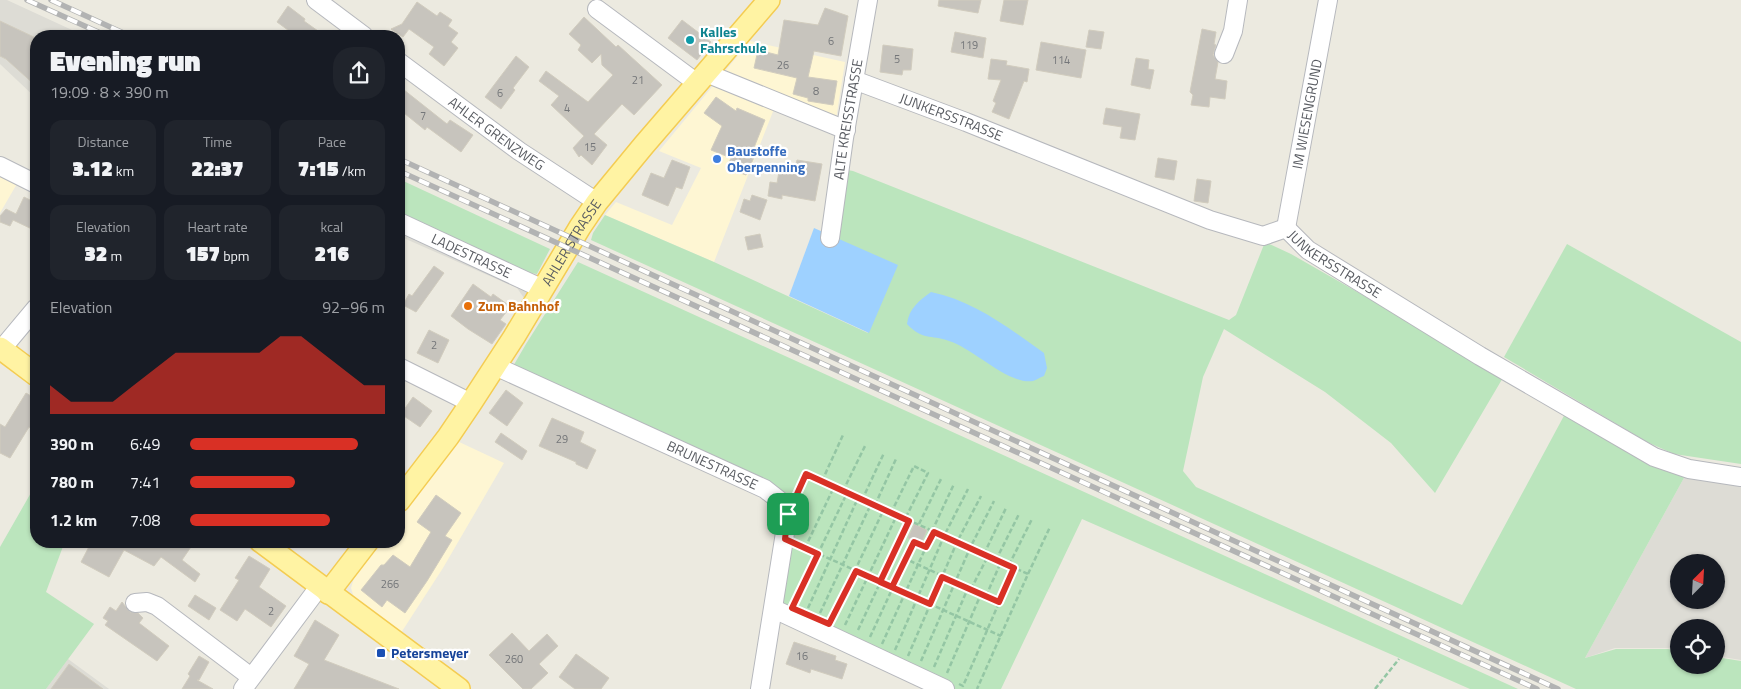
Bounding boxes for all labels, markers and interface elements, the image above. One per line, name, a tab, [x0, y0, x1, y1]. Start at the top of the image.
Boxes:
place label: Kalles Fahrschule	[700, 21, 767, 58]
house number: 6	[828, 33, 834, 49]
marker: Kalles Fahrschule	[684, 34, 696, 46]
house number: 119	[960, 37, 978, 53]
text: Evening run	[50, 39, 201, 82]
button: share	[333, 47, 385, 99]
house number: 5	[894, 51, 900, 67]
house number: 114	[1052, 52, 1070, 68]
house number: 26	[777, 57, 789, 73]
street label: ALTE KREISSTRASSE	[827, 57, 868, 181]
street label: IM WIESENGRUND	[1286, 57, 1327, 171]
house number: 21	[632, 72, 644, 88]
text: 19:09 · 8 × 390 m	[50, 80, 169, 104]
house number: 8	[813, 83, 819, 99]
house number: 6	[497, 85, 503, 101]
street label: JUNKERSSTRASSE	[897, 87, 1006, 146]
street label: AHLER GRENZWEG	[444, 91, 549, 175]
house number: 4	[564, 100, 570, 116]
house number: 7	[420, 108, 426, 124]
text: Distance	[78, 131, 129, 152]
text: Time	[203, 131, 232, 152]
text: Pace	[318, 131, 346, 152]
house number: 15	[584, 139, 596, 155]
place label: Baustoffe Oberpenning	[727, 140, 806, 177]
text: 3.12	[72, 152, 113, 184]
text: 22:37	[191, 152, 244, 184]
text: 7:15	[298, 152, 339, 184]
marker: Baustoffe Oberpenning	[711, 153, 723, 165]
text: km	[113, 160, 134, 181]
text: /km	[339, 160, 366, 181]
street label: AHLER STRASSE	[536, 194, 606, 290]
text: Elevation	[76, 216, 130, 237]
text: Heart rate	[187, 216, 248, 237]
text: kcal	[320, 216, 343, 237]
street label: JUNKERSSTRASSE	[1283, 225, 1386, 303]
street label: LADESTRASSE	[428, 228, 516, 283]
text: 32	[84, 237, 107, 269]
text: 157	[185, 237, 220, 269]
text: 216	[315, 237, 349, 269]
text: m	[107, 245, 122, 266]
text: bpm	[220, 245, 250, 266]
text: Elevation	[50, 295, 112, 319]
text: 92–96 m	[322, 295, 385, 319]
place label: Zum Bahnhof	[478, 295, 559, 316]
marker: Zum Bahnhof	[462, 300, 474, 312]
house number: 2	[431, 337, 437, 353]
house number: 29	[556, 431, 568, 447]
text: 390 m	[50, 432, 94, 456]
text: 6:49	[130, 432, 160, 456]
street label: BRUNESTRASSE	[664, 435, 762, 495]
text: 780 m	[50, 470, 94, 494]
text: 7:41	[130, 470, 160, 494]
pin	[767, 493, 809, 535]
icon: arrive	[774, 500, 802, 528]
text: 1.2 km	[50, 508, 97, 532]
text: 7:08	[130, 508, 160, 532]
north arrow	[1670, 554, 1725, 609]
map controls	[1670, 554, 1725, 674]
house number: 266	[381, 576, 399, 592]
house number: 2	[268, 603, 274, 619]
button: locate	[1670, 619, 1725, 674]
place label: Petersmeyer	[391, 642, 468, 663]
marker: Petersmeyer	[375, 647, 387, 659]
house number: 16	[796, 648, 808, 664]
house number: 260	[505, 651, 523, 667]

